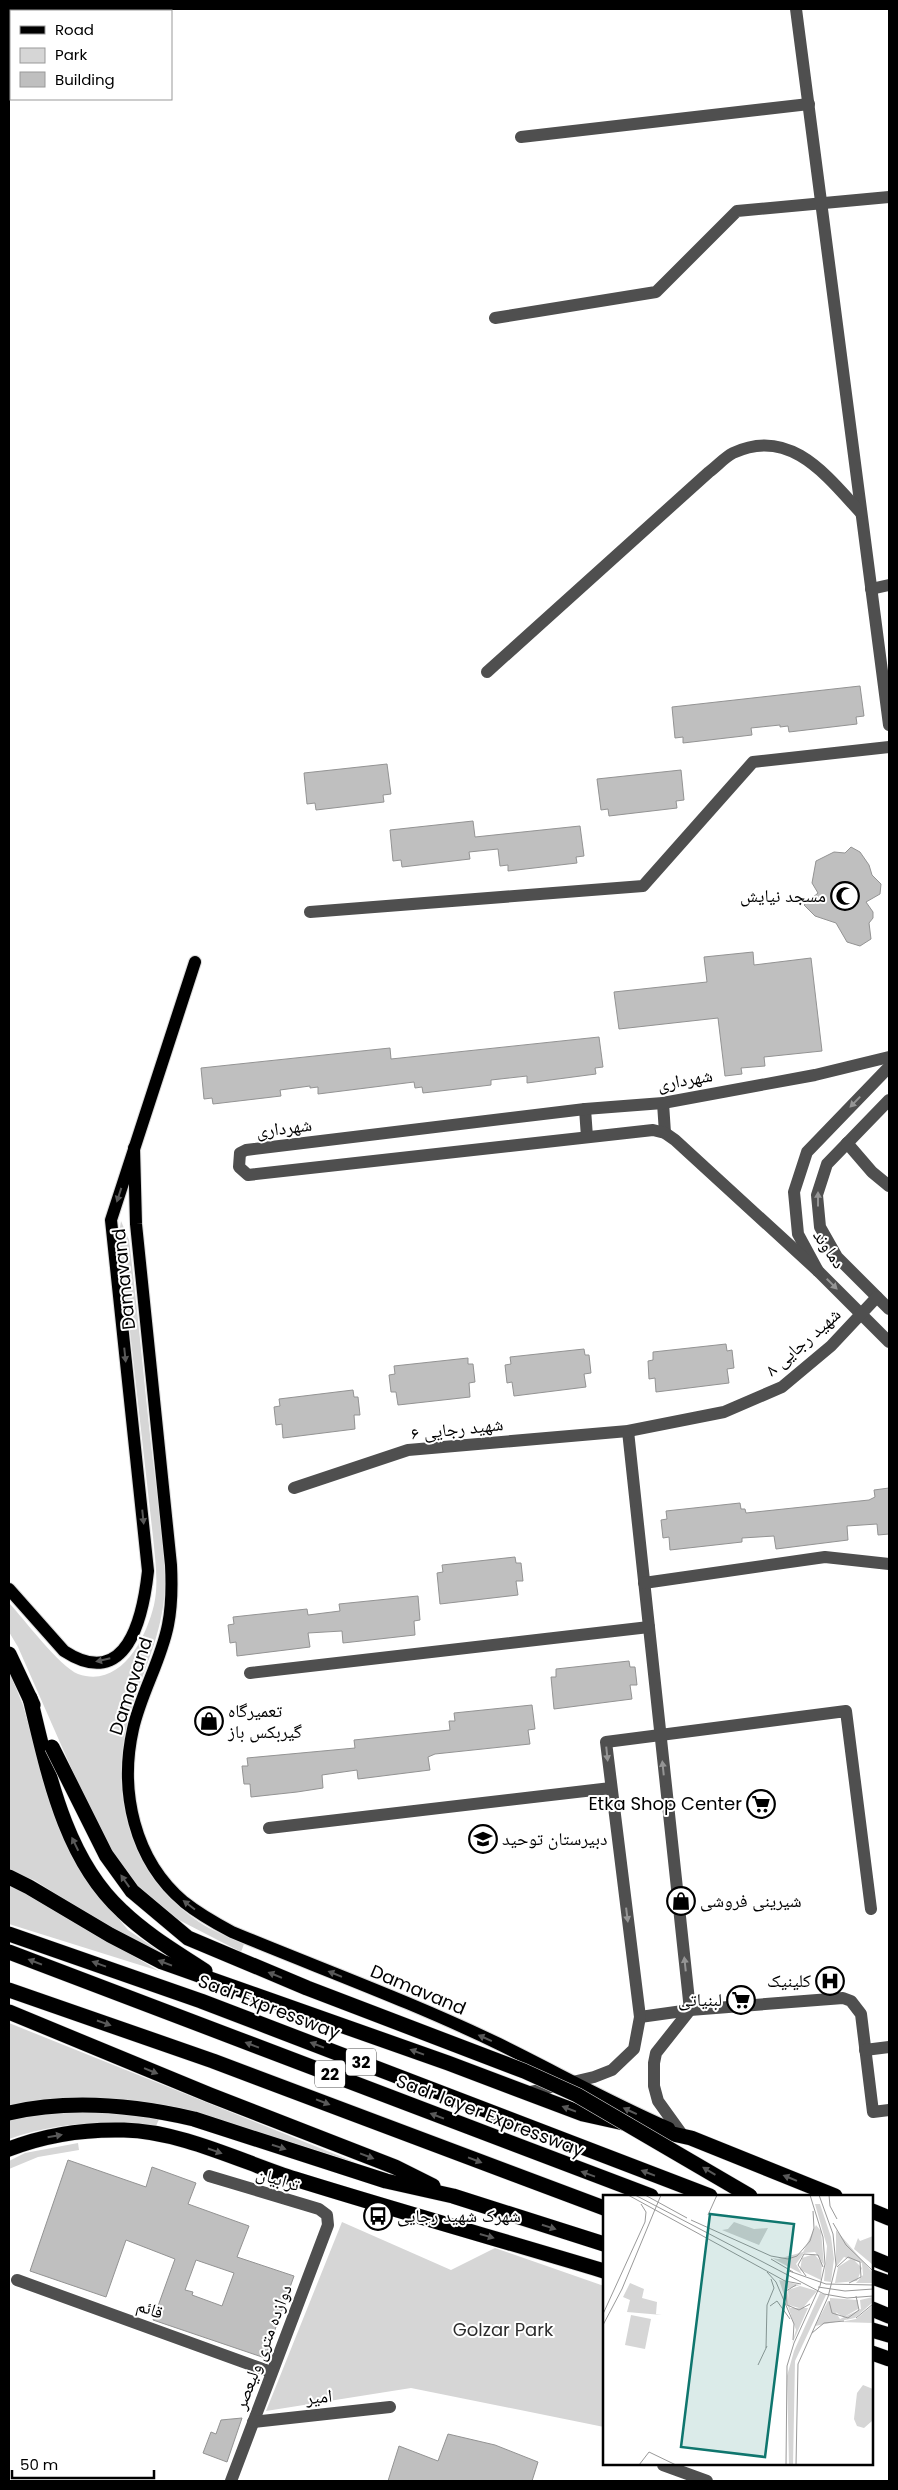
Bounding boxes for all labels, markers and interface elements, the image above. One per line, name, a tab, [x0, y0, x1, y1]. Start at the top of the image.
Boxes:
legend	[10, 10, 172, 100]
text: Road	[55, 19, 94, 40]
text: Park	[55, 44, 87, 65]
text: Building	[55, 69, 115, 90]
mosque icon: مسجد نیایش	[830, 881, 860, 911]
place label: مسجد نیایش	[740, 883, 826, 908]
street label: شهرداری	[655, 1062, 715, 1097]
one-way arrow	[849, 1096, 861, 1108]
street label: شهرداری	[255, 1112, 313, 1143]
one-way arrow	[115, 1187, 122, 1202]
one-way arrow	[814, 1191, 822, 1207]
street label: دماوند	[807, 1224, 852, 1273]
street label: Damavand	[106, 1227, 141, 1331]
one-way arrow	[826, 1278, 838, 1290]
street label: شهید رجایی ۸	[759, 1302, 846, 1382]
one-way arrow	[121, 1347, 129, 1363]
street label: شهید رجایی ۶	[409, 1411, 504, 1446]
one-way arrow	[139, 1509, 147, 1525]
street label: Damavand	[103, 1634, 158, 1738]
one-way arrow	[95, 1656, 110, 1664]
place label: تعمیرگاه گیربکس باز	[227, 1698, 303, 1744]
shop icon: تعمیرگاه گیربکس باز	[194, 1706, 224, 1736]
one-way arrow	[604, 1746, 612, 1762]
one-way arrow	[659, 1760, 667, 1776]
supermarket icon: Etka Shop Center	[746, 1789, 776, 1819]
place label: Etka Shop Center	[588, 1791, 742, 1816]
school or university icon: دبیرستان توحید	[468, 1824, 498, 1854]
place label: دبیرستان توحید	[502, 1826, 607, 1851]
one-way arrow	[71, 1837, 79, 1851]
one-way arrow	[120, 1874, 130, 1888]
shop icon: شیرینی فروشی	[666, 1886, 696, 1916]
place label: شیرینی فروشی	[700, 1888, 802, 1913]
one-way arrow	[182, 1900, 196, 1910]
one-way arrow	[623, 1908, 631, 1924]
one-way arrow	[681, 1956, 689, 1972]
one-way arrow	[27, 1958, 42, 1966]
one-way arrow	[158, 1958, 172, 1966]
street label: Damavand	[367, 1958, 470, 2021]
one-way arrow	[91, 1960, 106, 1968]
hospital icon: کلینیک	[815, 1966, 845, 1996]
street label: Sadr Expressway	[195, 1968, 344, 2045]
place label: کلینیک	[767, 1968, 812, 1993]
one-way arrow	[328, 1970, 343, 1978]
one-way arrow	[267, 1971, 282, 1979]
supermarket icon: لبنیاتی	[726, 1985, 756, 2015]
place label: لبنیاتی	[678, 1987, 722, 2012]
one-way arrow	[97, 2020, 112, 2027]
one-way arrow	[478, 2033, 492, 2041]
one-way arrow	[244, 2041, 259, 2049]
one-way arrow	[309, 2041, 324, 2049]
road number: 32	[346, 2048, 376, 2076]
one-way arrow	[409, 2048, 424, 2056]
road number: 22	[315, 2060, 345, 2088]
one-way arrow	[144, 2067, 159, 2075]
street label: Sadr layer Expressway	[393, 2068, 588, 2163]
one-way arrow	[316, 2098, 331, 2106]
one-way arrow	[561, 2105, 576, 2113]
one-way arrow	[623, 2107, 637, 2115]
one-way arrow	[429, 2111, 444, 2119]
one-way arrow	[48, 2132, 64, 2140]
one-way arrow	[272, 2143, 287, 2151]
one-way arrow	[207, 2148, 222, 2156]
one-way arrow	[360, 2152, 375, 2160]
one-way arrow	[468, 2156, 483, 2164]
street label: ترابیان	[253, 2160, 303, 2197]
one-way arrow	[702, 2167, 715, 2176]
one-way arrow	[640, 2169, 655, 2177]
one-way arrow	[581, 2170, 596, 2177]
one-way arrow	[782, 2174, 797, 2182]
inset map	[603, 2195, 873, 2465]
bus stop icon: شهرک شهید رجایی	[363, 2201, 393, 2231]
place label: شهرک شهید رجایی	[397, 2203, 521, 2228]
one-way arrow	[542, 2223, 557, 2231]
one-way arrow	[479, 2233, 494, 2241]
street label: دوازده متری ولیعصر	[227, 2281, 298, 2414]
street label: قائم	[133, 2292, 167, 2325]
park label: Golzar Park	[453, 2317, 554, 2342]
street label: امیر	[304, 2383, 333, 2410]
scale bar	[12, 2448, 155, 2480]
text: 50 m	[20, 2454, 58, 2475]

